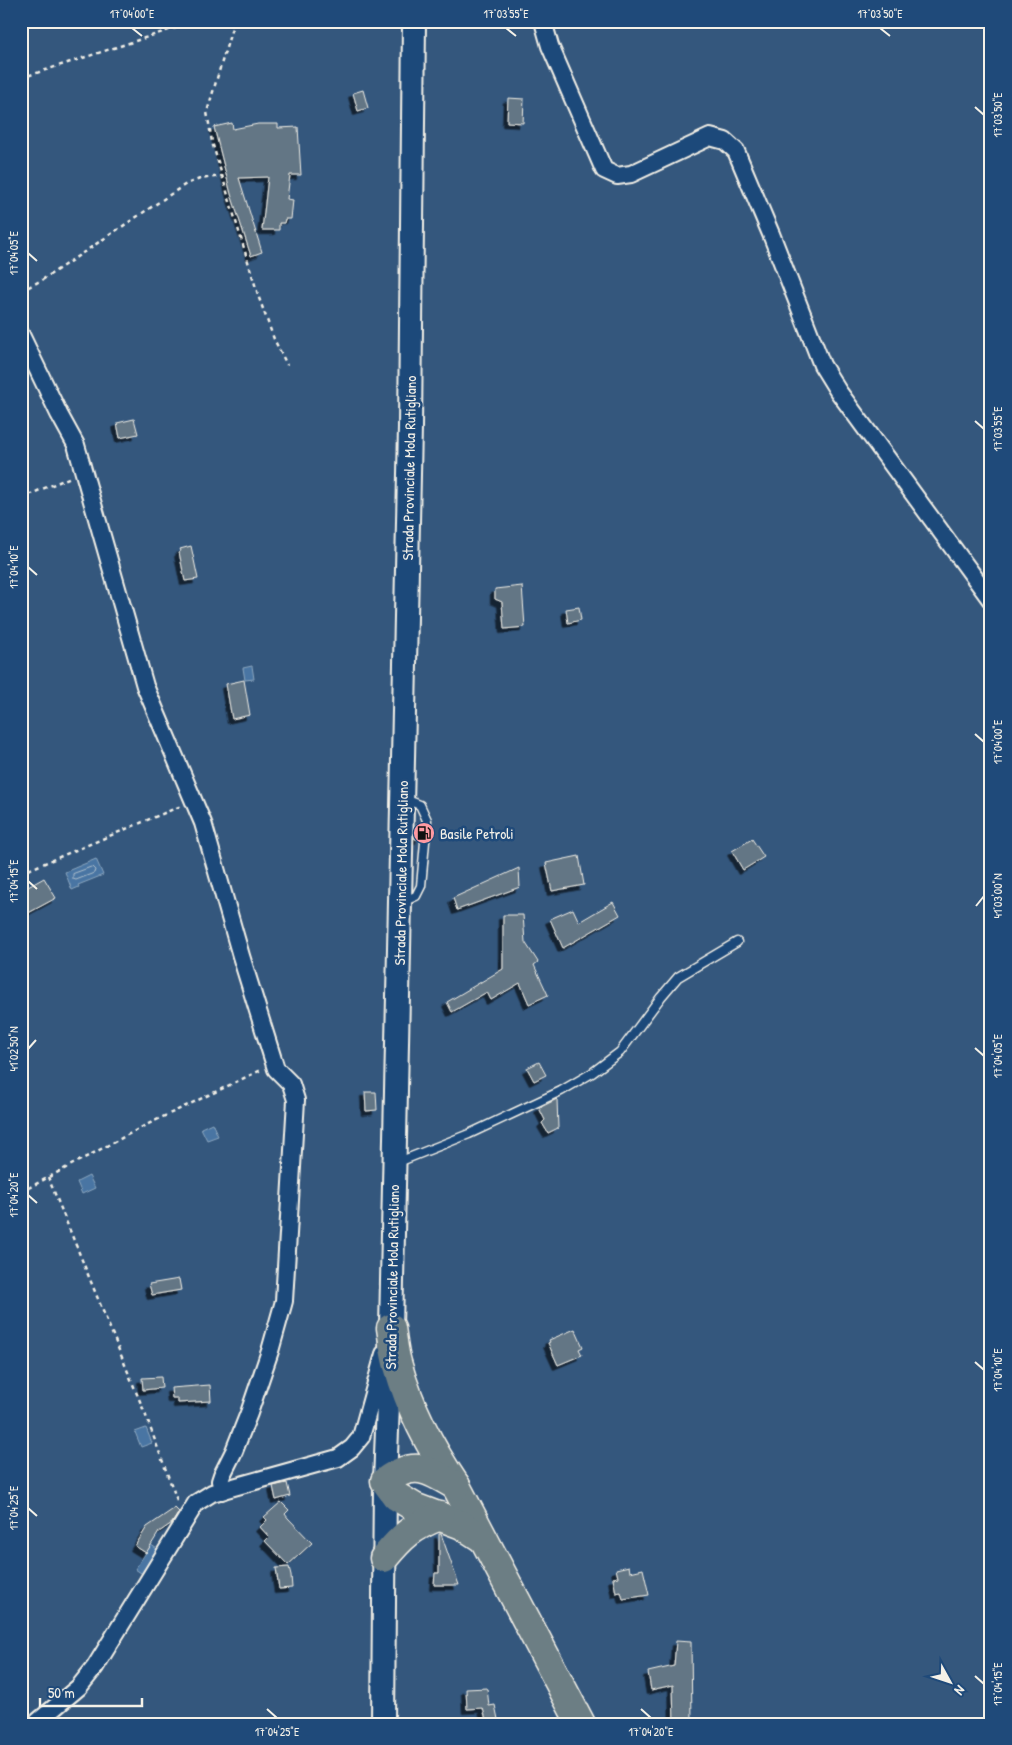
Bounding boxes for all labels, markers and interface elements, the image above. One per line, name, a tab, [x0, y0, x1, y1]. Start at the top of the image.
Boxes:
text: 17°04'00"E	[110, 5, 155, 22]
text: 17°03'55"E	[484, 5, 529, 22]
text: 17°03'50"E	[857, 5, 903, 22]
text: 17°03'50"E	[989, 92, 1006, 138]
text: 17°04'05"E	[5, 230, 22, 275]
street label: Strada Provinciale Mola Rutigliano	[397, 375, 421, 561]
text: 17°03'55"E	[989, 406, 1006, 451]
text: 17°04'10"E	[5, 545, 22, 589]
text: 17°04'00"E	[989, 719, 1006, 764]
street label: Strada Provinciale Mola Rutigliano	[389, 780, 413, 966]
fuel station icon: Basile Petroli	[412, 821, 436, 845]
place label: Basile Petroli	[440, 823, 514, 844]
text: 17°04'15"E	[5, 859, 22, 903]
text: 41°03'00"N	[989, 873, 1006, 919]
text: 41°02'50"N	[5, 1026, 22, 1072]
text: 17°04'05"E	[989, 1033, 1006, 1078]
text: 17°04'20"E	[5, 1172, 22, 1217]
street label: Strada Provinciale Mola Rutigliano	[380, 1184, 404, 1370]
text: 17°04'10"E	[989, 1348, 1006, 1392]
text: 17°04'25"E	[5, 1485, 22, 1530]
north arrow	[924, 1658, 974, 1708]
text: 17°04'15"E	[989, 1662, 1006, 1706]
scale bar	[40, 1675, 142, 1707]
text: 50 m	[48, 1682, 75, 1703]
text: N	[950, 1682, 970, 1700]
text: 17°04'25"E	[255, 1723, 300, 1740]
text: 17°04'20"E	[629, 1723, 674, 1740]

